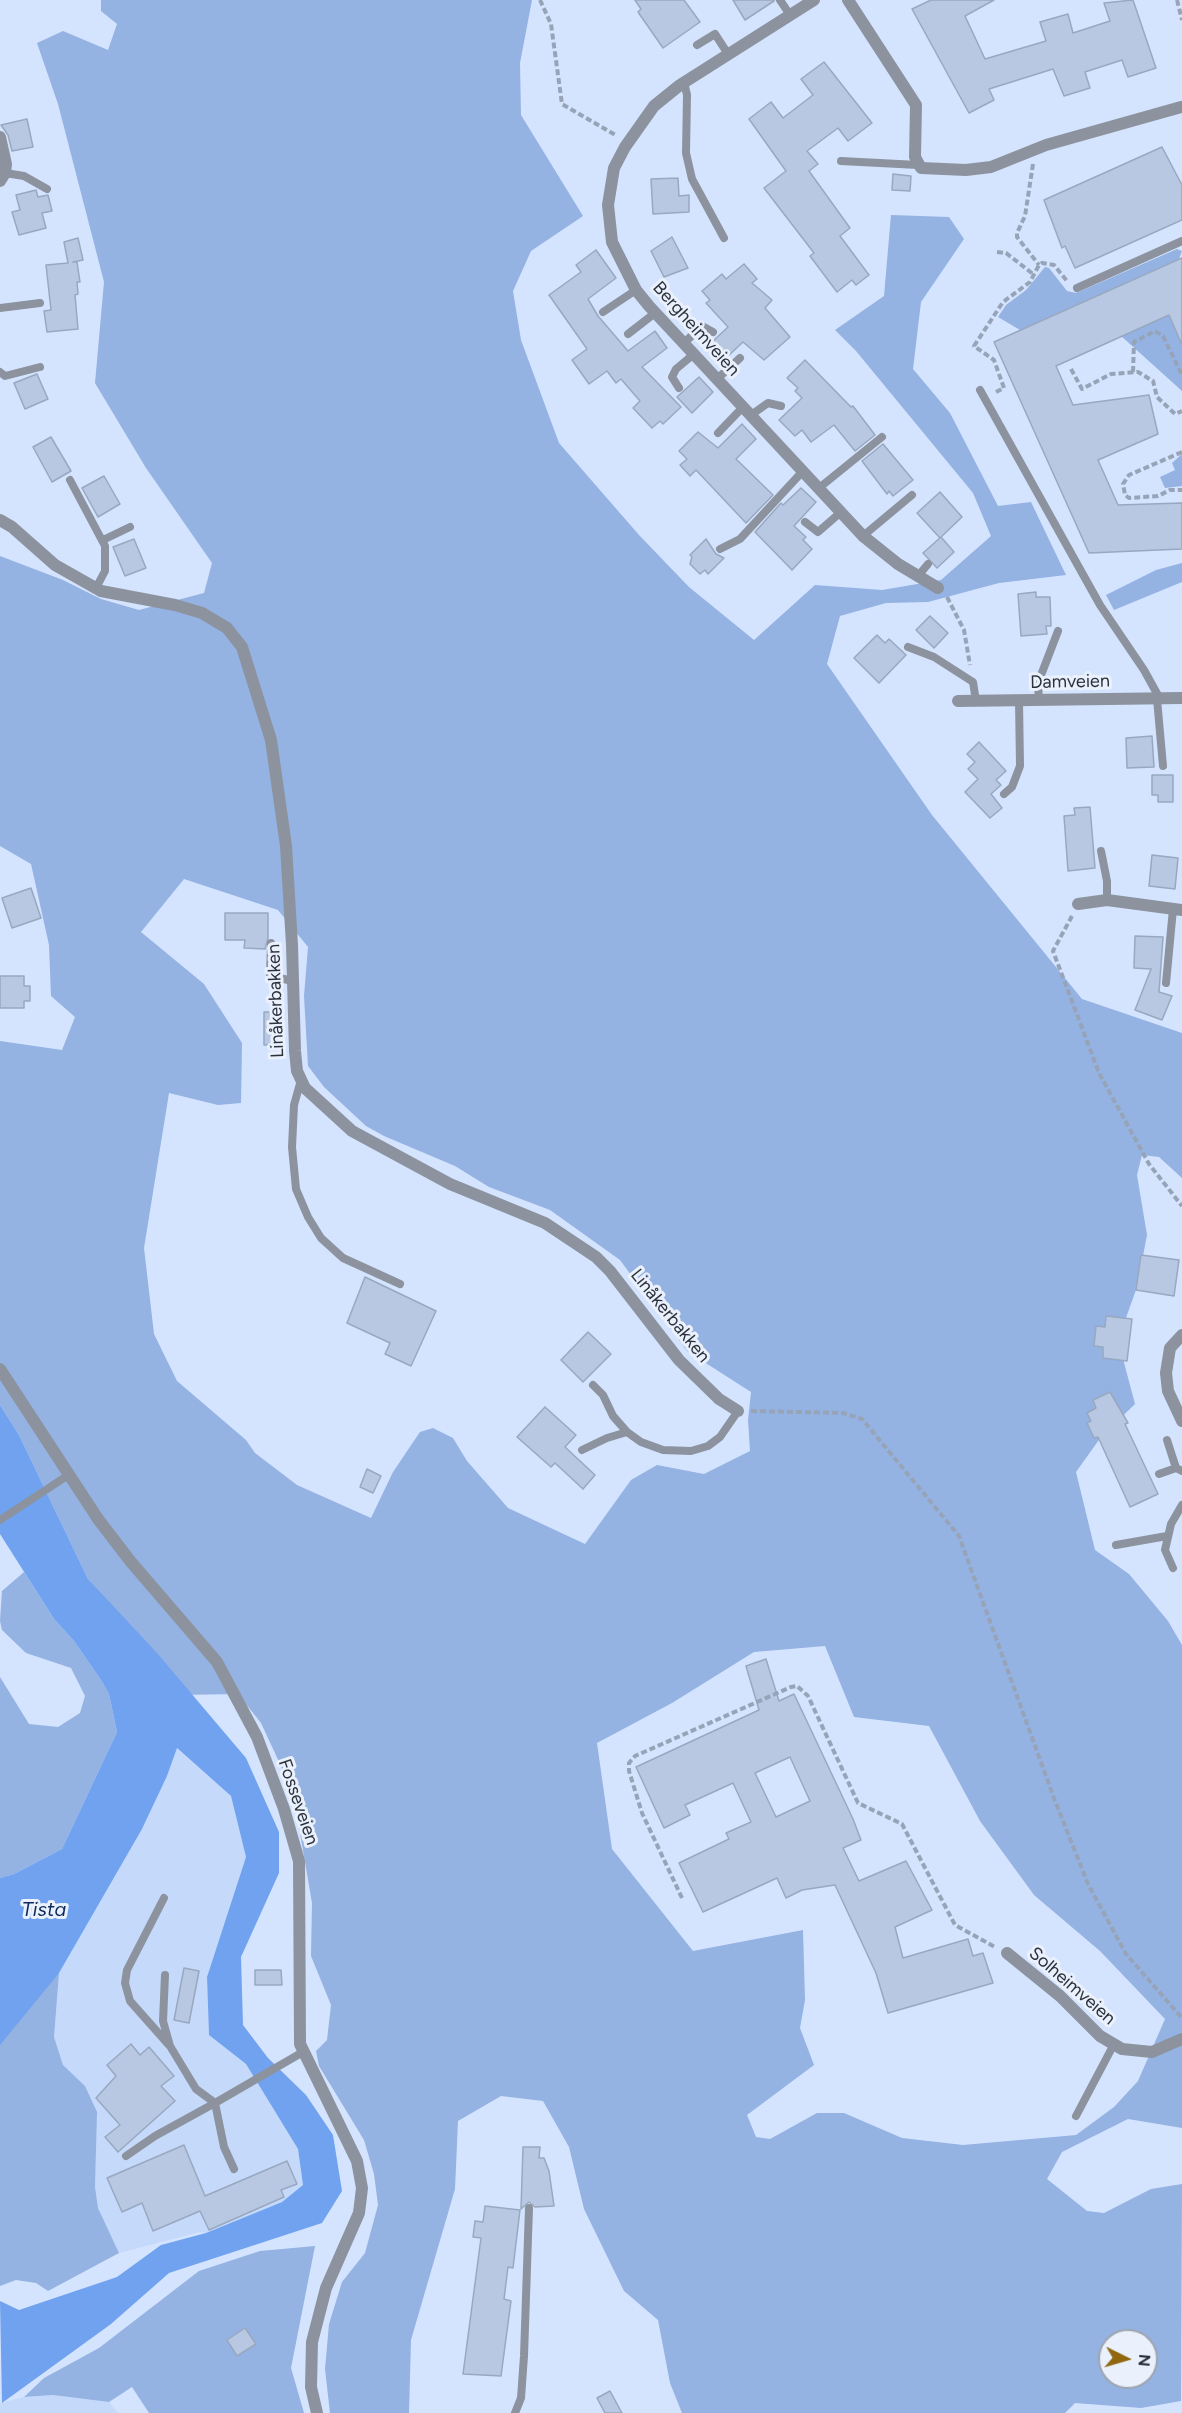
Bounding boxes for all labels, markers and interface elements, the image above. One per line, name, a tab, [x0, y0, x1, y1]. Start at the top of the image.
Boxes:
street label: Bergheimveien	[648, 277, 744, 381]
street label: Damveien	[1030, 671, 1110, 693]
street label: Linåkerbakken	[263, 944, 289, 1058]
street label: Linåkerbakken	[626, 1265, 714, 1367]
street label: Fosseveien	[273, 1756, 323, 1848]
water label: Tista	[22, 1898, 66, 1922]
street label: Solheimveien	[1024, 1943, 1120, 2029]
north arrow	[1098, 2329, 1158, 2389]
text: N	[1134, 2353, 1154, 2367]

